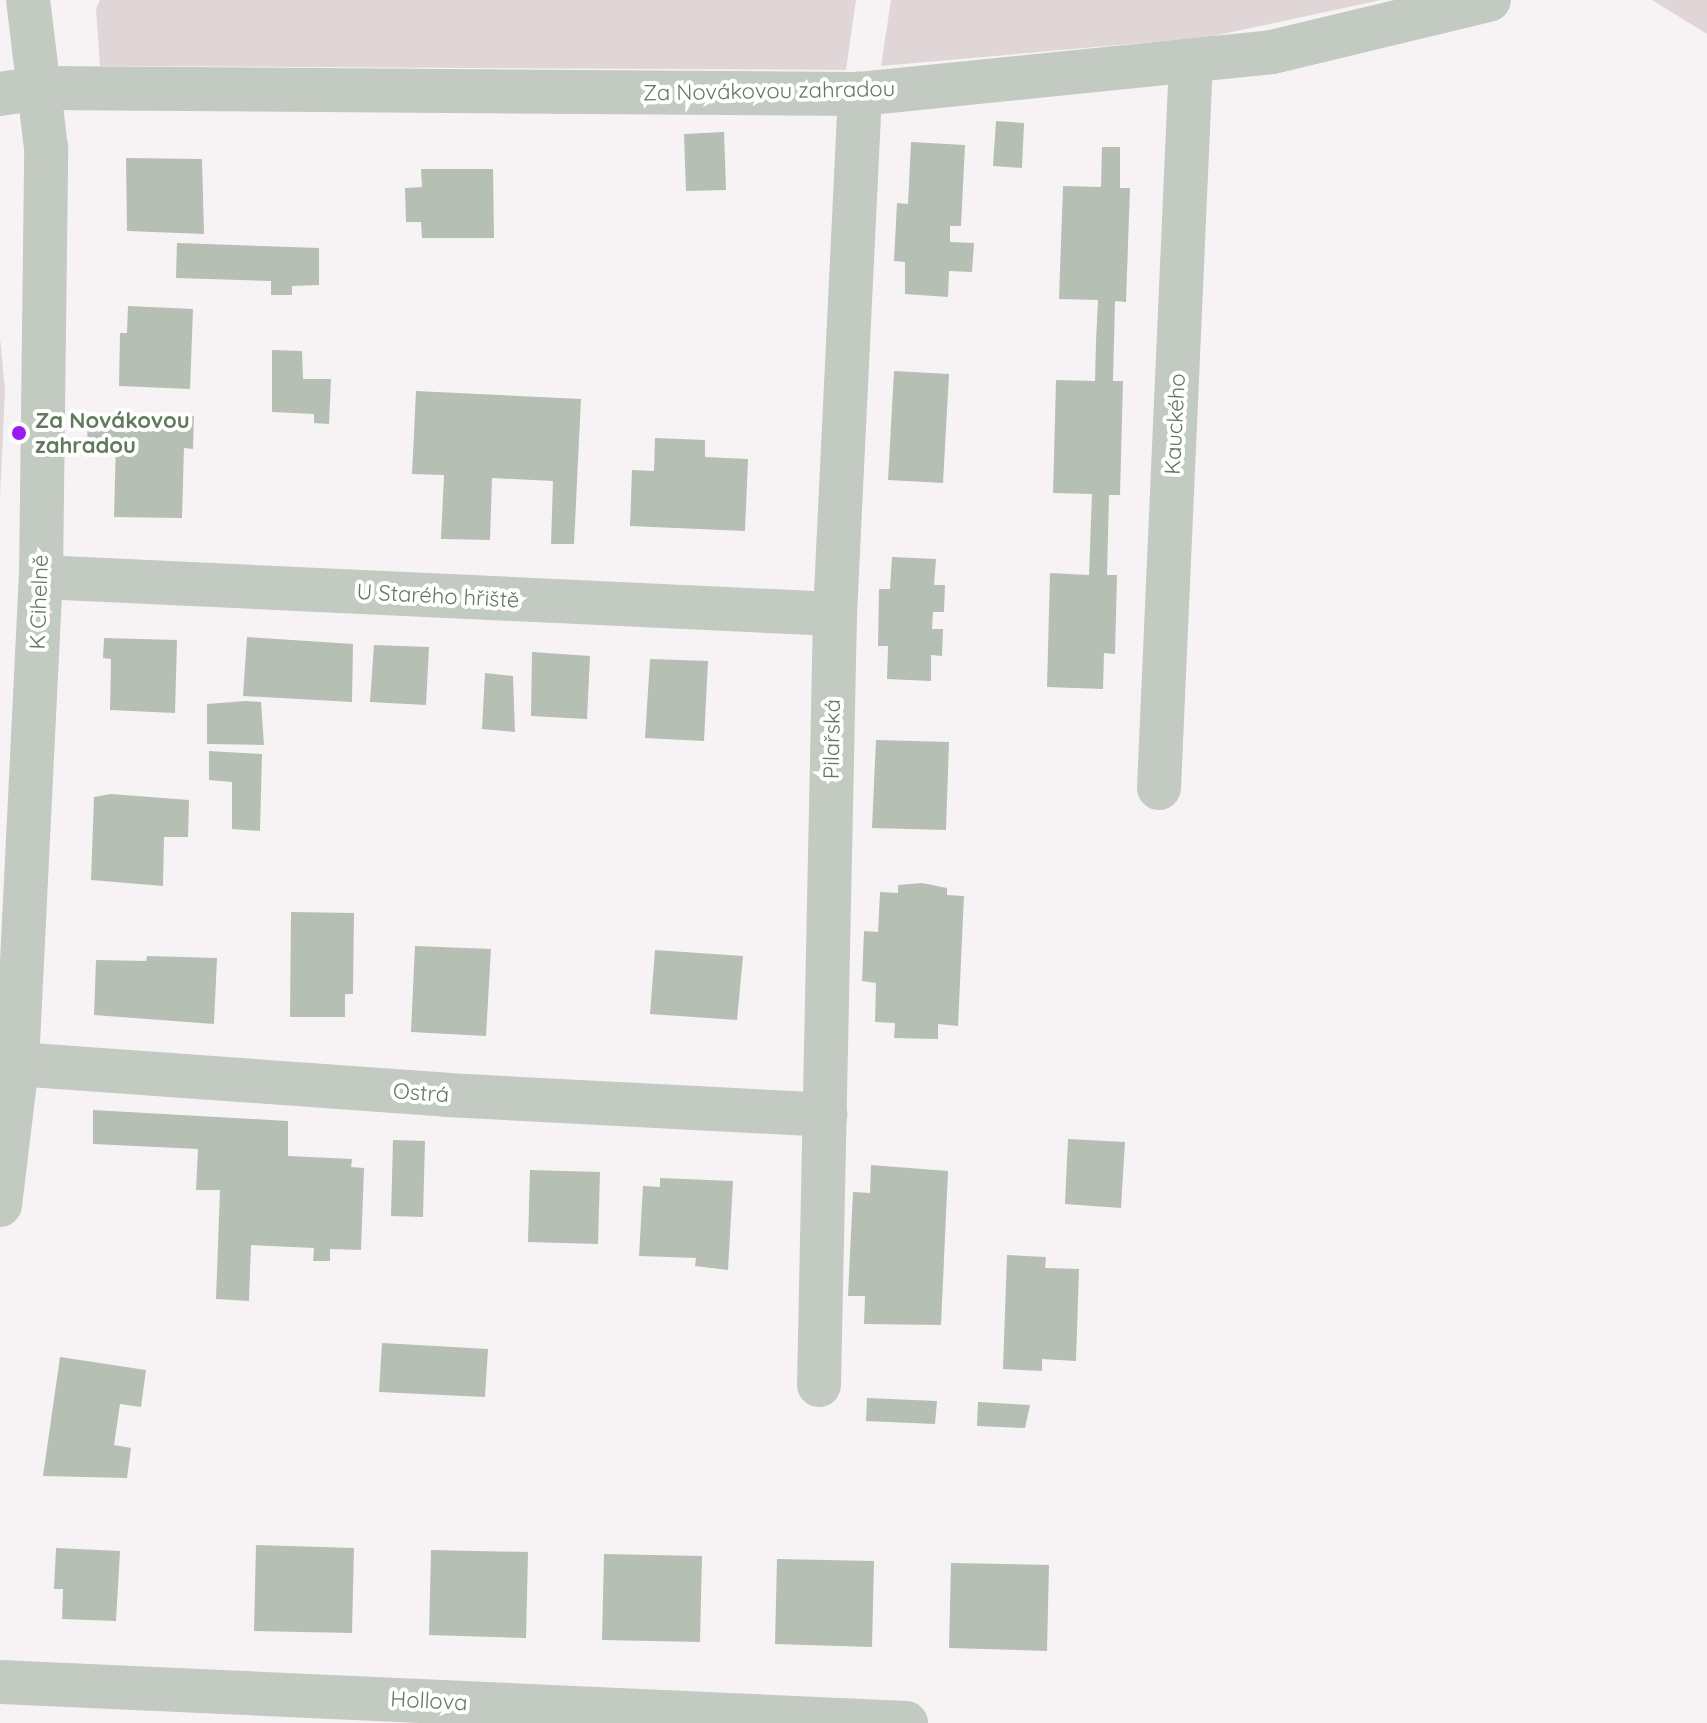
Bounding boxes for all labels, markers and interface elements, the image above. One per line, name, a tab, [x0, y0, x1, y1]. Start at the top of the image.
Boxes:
street label: Za Novákovou zahradou	[643, 76, 895, 106]
street label: Kauckého	[1159, 373, 1191, 475]
place label: Za Novákovou zahradou	[35, 407, 190, 458]
marker: Za Novákovou zahradou	[10, 424, 28, 442]
street label: K Cihelně	[24, 554, 54, 650]
street label: U Starého hřiště	[356, 579, 520, 613]
street label: Pilařská	[818, 699, 846, 779]
street label: Ostrá	[392, 1078, 450, 1108]
street label: Hollova	[390, 1686, 468, 1716]

